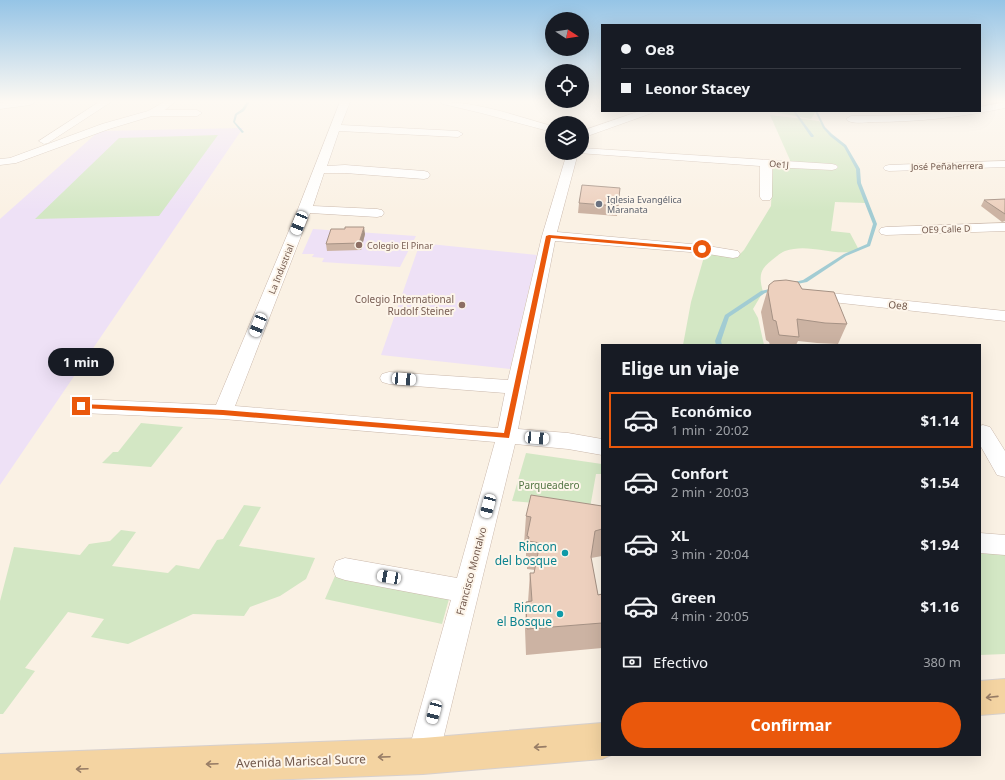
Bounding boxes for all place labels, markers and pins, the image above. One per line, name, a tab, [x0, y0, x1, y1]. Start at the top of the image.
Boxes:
place label: Iglesia Evangélica Maranata	[607, 193, 682, 216]
marker: Iglesia Evangélica Maranata	[594, 199, 604, 209]
place label: Colegio El Pinar	[367, 239, 433, 252]
marker: Colegio El Pinar	[354, 240, 364, 250]
place label: Colegio International Rudolf Steiner	[355, 292, 454, 318]
marker: Colegio International Rudolf Steiner	[457, 300, 467, 310]
place label: Rincon del bosque	[495, 538, 557, 569]
marker: Rincon del bosque	[560, 548, 570, 558]
place label: Rincon el Bosque	[497, 599, 552, 630]
marker: Rincon el Bosque	[555, 609, 565, 619]

